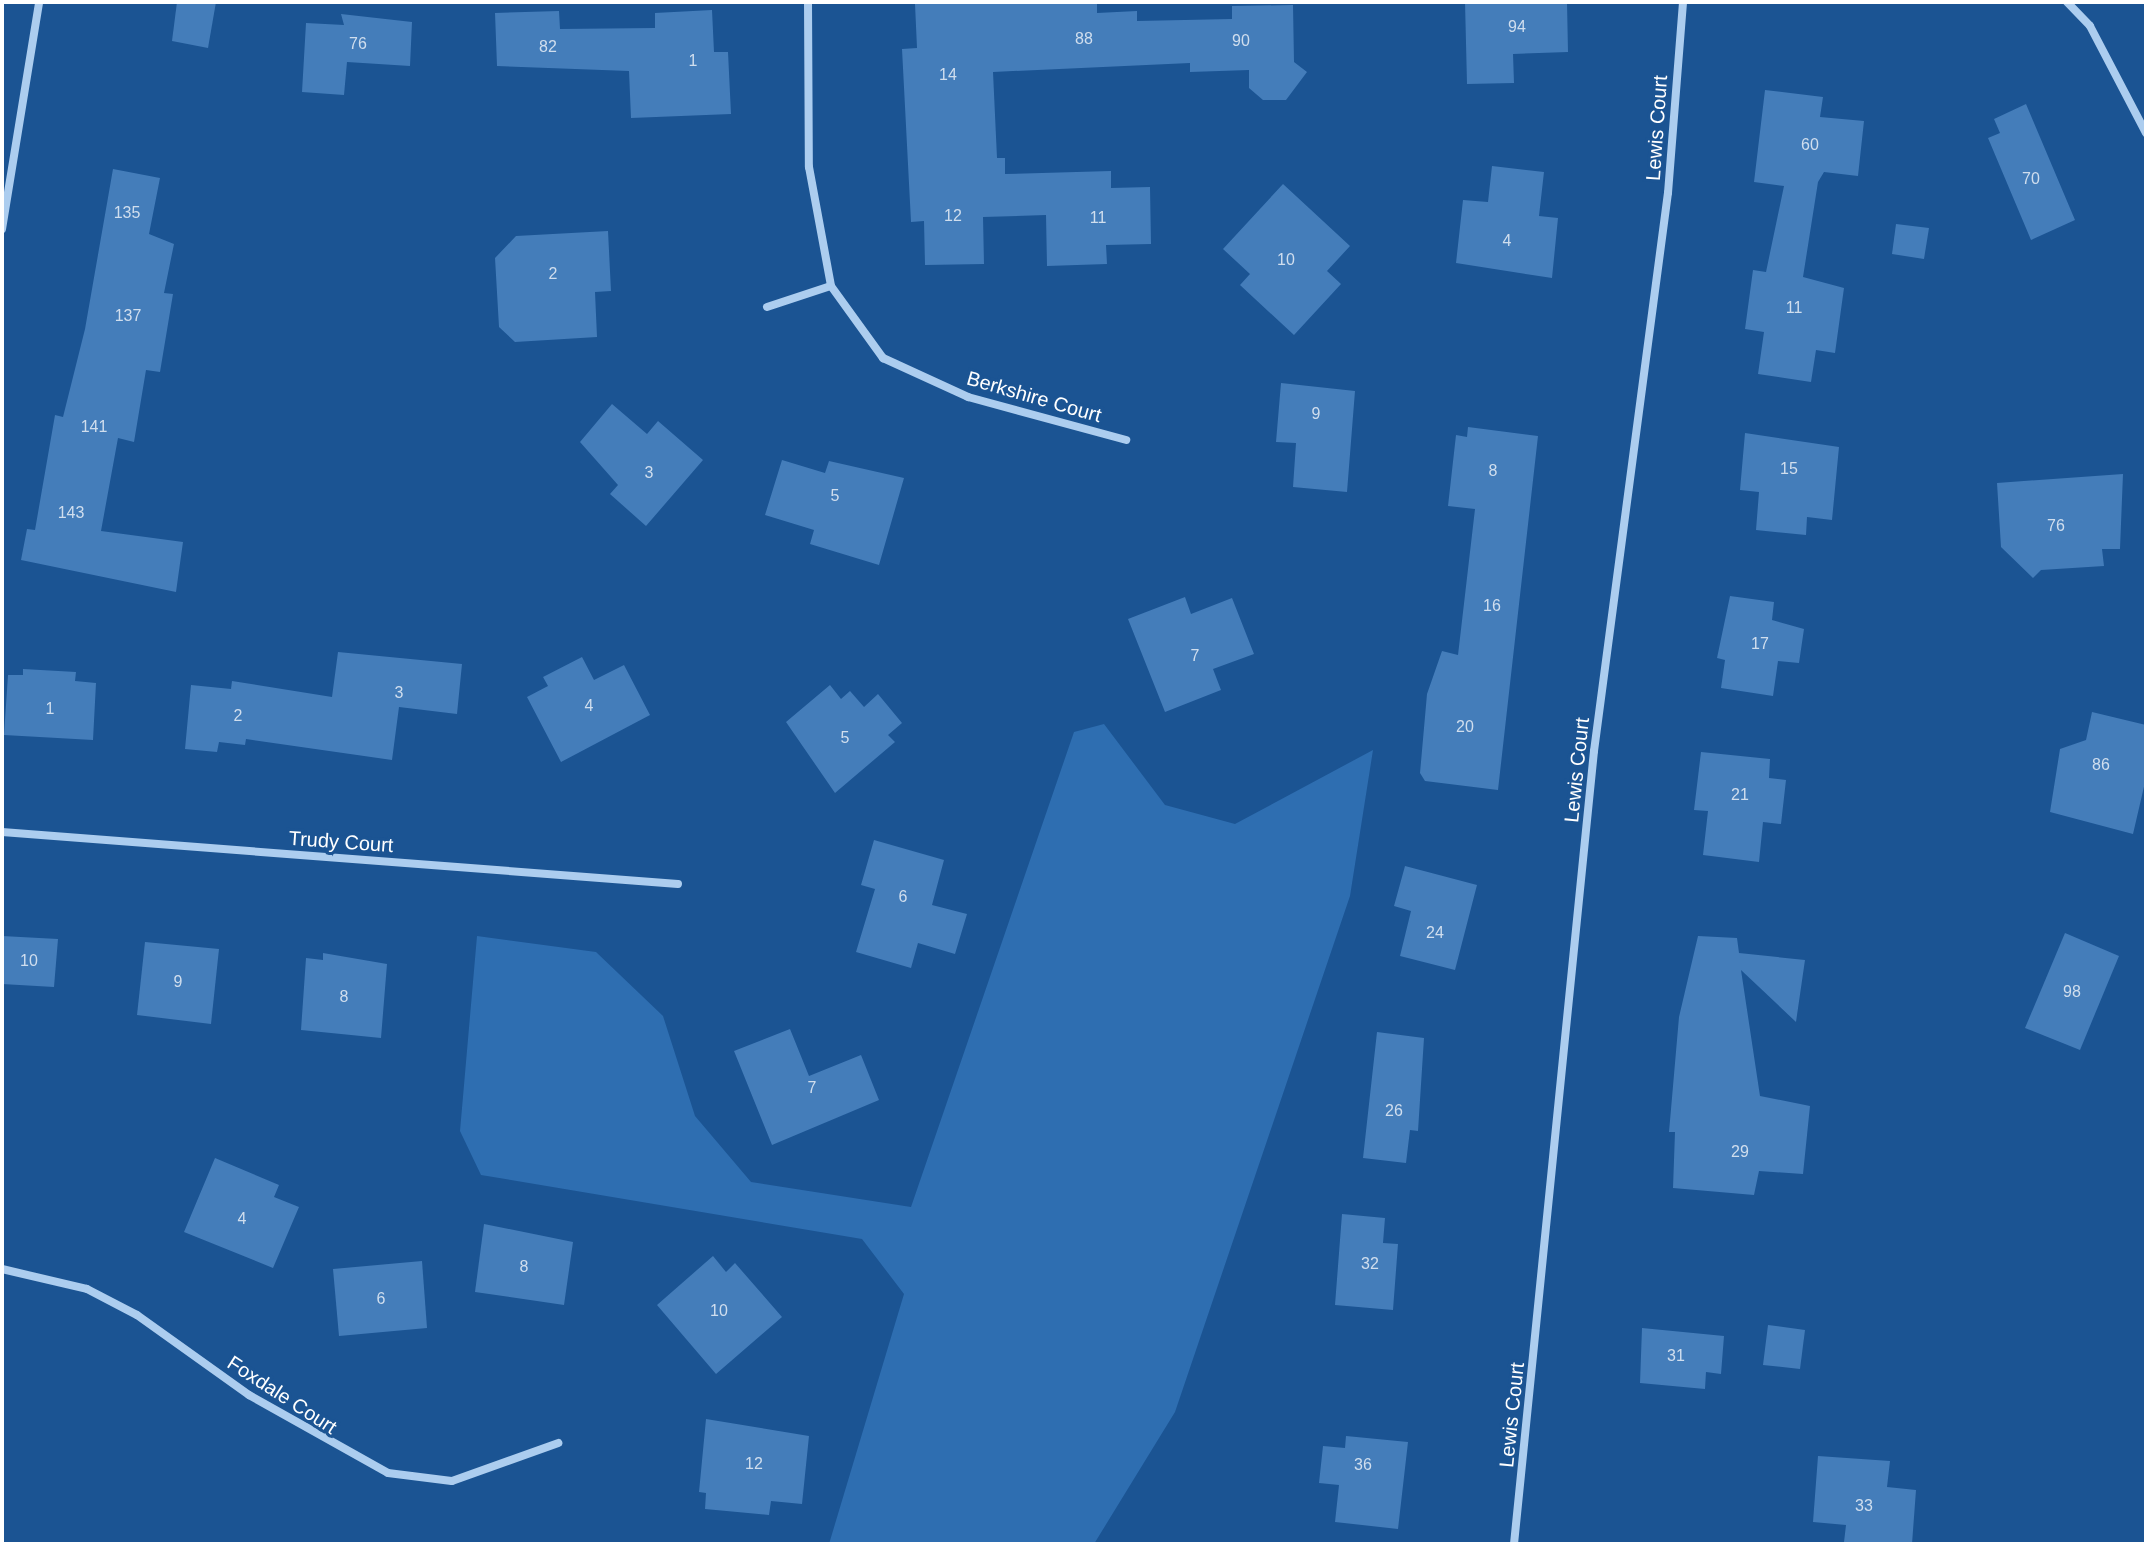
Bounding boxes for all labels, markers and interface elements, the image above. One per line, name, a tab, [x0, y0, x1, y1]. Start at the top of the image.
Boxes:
house number: 94	[1508, 17, 1526, 37]
house number: 88	[1075, 29, 1093, 49]
house number: 90	[1232, 31, 1250, 51]
house number: 76	[349, 34, 367, 54]
house number: 82	[539, 37, 557, 57]
house number: 1	[689, 51, 697, 71]
house number: 14	[939, 65, 957, 85]
street label: Lewis Court	[1641, 74, 1673, 182]
house number: 60	[1801, 135, 1819, 155]
house number: 70	[2022, 169, 2040, 189]
house number: 135	[114, 203, 140, 223]
house number: 12	[944, 206, 962, 226]
house number: 11	[1090, 208, 1106, 228]
house number: 4	[1503, 231, 1511, 251]
house number: 10	[1277, 250, 1295, 270]
house number: 2	[549, 264, 557, 284]
house number: 11	[1786, 298, 1802, 318]
house number: 137	[115, 306, 141, 326]
street label: Berkshire Court	[964, 366, 1104, 428]
house number: 9	[1312, 404, 1320, 424]
house number: 141	[81, 417, 107, 437]
house number: 15	[1780, 459, 1798, 479]
house number: 8	[1489, 461, 1497, 481]
house number: 3	[645, 463, 653, 483]
house number: 5	[831, 486, 839, 506]
house number: 143	[58, 503, 84, 523]
house number: 76	[2047, 516, 2065, 536]
house number: 16	[1483, 596, 1501, 616]
house number: 17	[1751, 634, 1769, 654]
house number: 7	[1191, 646, 1199, 666]
house number: 3	[395, 683, 403, 703]
house number: 4	[585, 696, 593, 716]
house number: 1	[46, 699, 54, 719]
house number: 2	[234, 706, 242, 726]
street label: Lewis Court	[1560, 716, 1594, 824]
house number: 20	[1456, 717, 1474, 737]
house number: 5	[841, 728, 849, 748]
house number: 86	[2092, 755, 2110, 775]
house number: 21	[1731, 785, 1749, 805]
street label: Trudy Court	[288, 826, 394, 858]
house number: 6	[899, 887, 907, 907]
house number: 24	[1426, 923, 1444, 943]
house number: 10	[20, 951, 38, 971]
house number: 9	[174, 972, 182, 992]
house number: 98	[2063, 982, 2081, 1002]
house number: 8	[340, 987, 348, 1007]
house number: 7	[808, 1078, 816, 1098]
house number: 26	[1385, 1101, 1403, 1121]
house number: 29	[1731, 1142, 1749, 1162]
house number: 4	[238, 1209, 246, 1229]
house number: 32	[1361, 1254, 1379, 1274]
house number: 8	[520, 1257, 528, 1277]
house number: 6	[377, 1289, 385, 1309]
house number: 10	[710, 1301, 728, 1321]
house number: 31	[1667, 1346, 1685, 1366]
street label: Foxdale Court	[223, 1351, 341, 1439]
street label: Lewis Court	[1495, 1361, 1529, 1469]
house number: 12	[745, 1454, 763, 1474]
house number: 36	[1354, 1455, 1372, 1475]
house number: 33	[1855, 1496, 1873, 1516]

